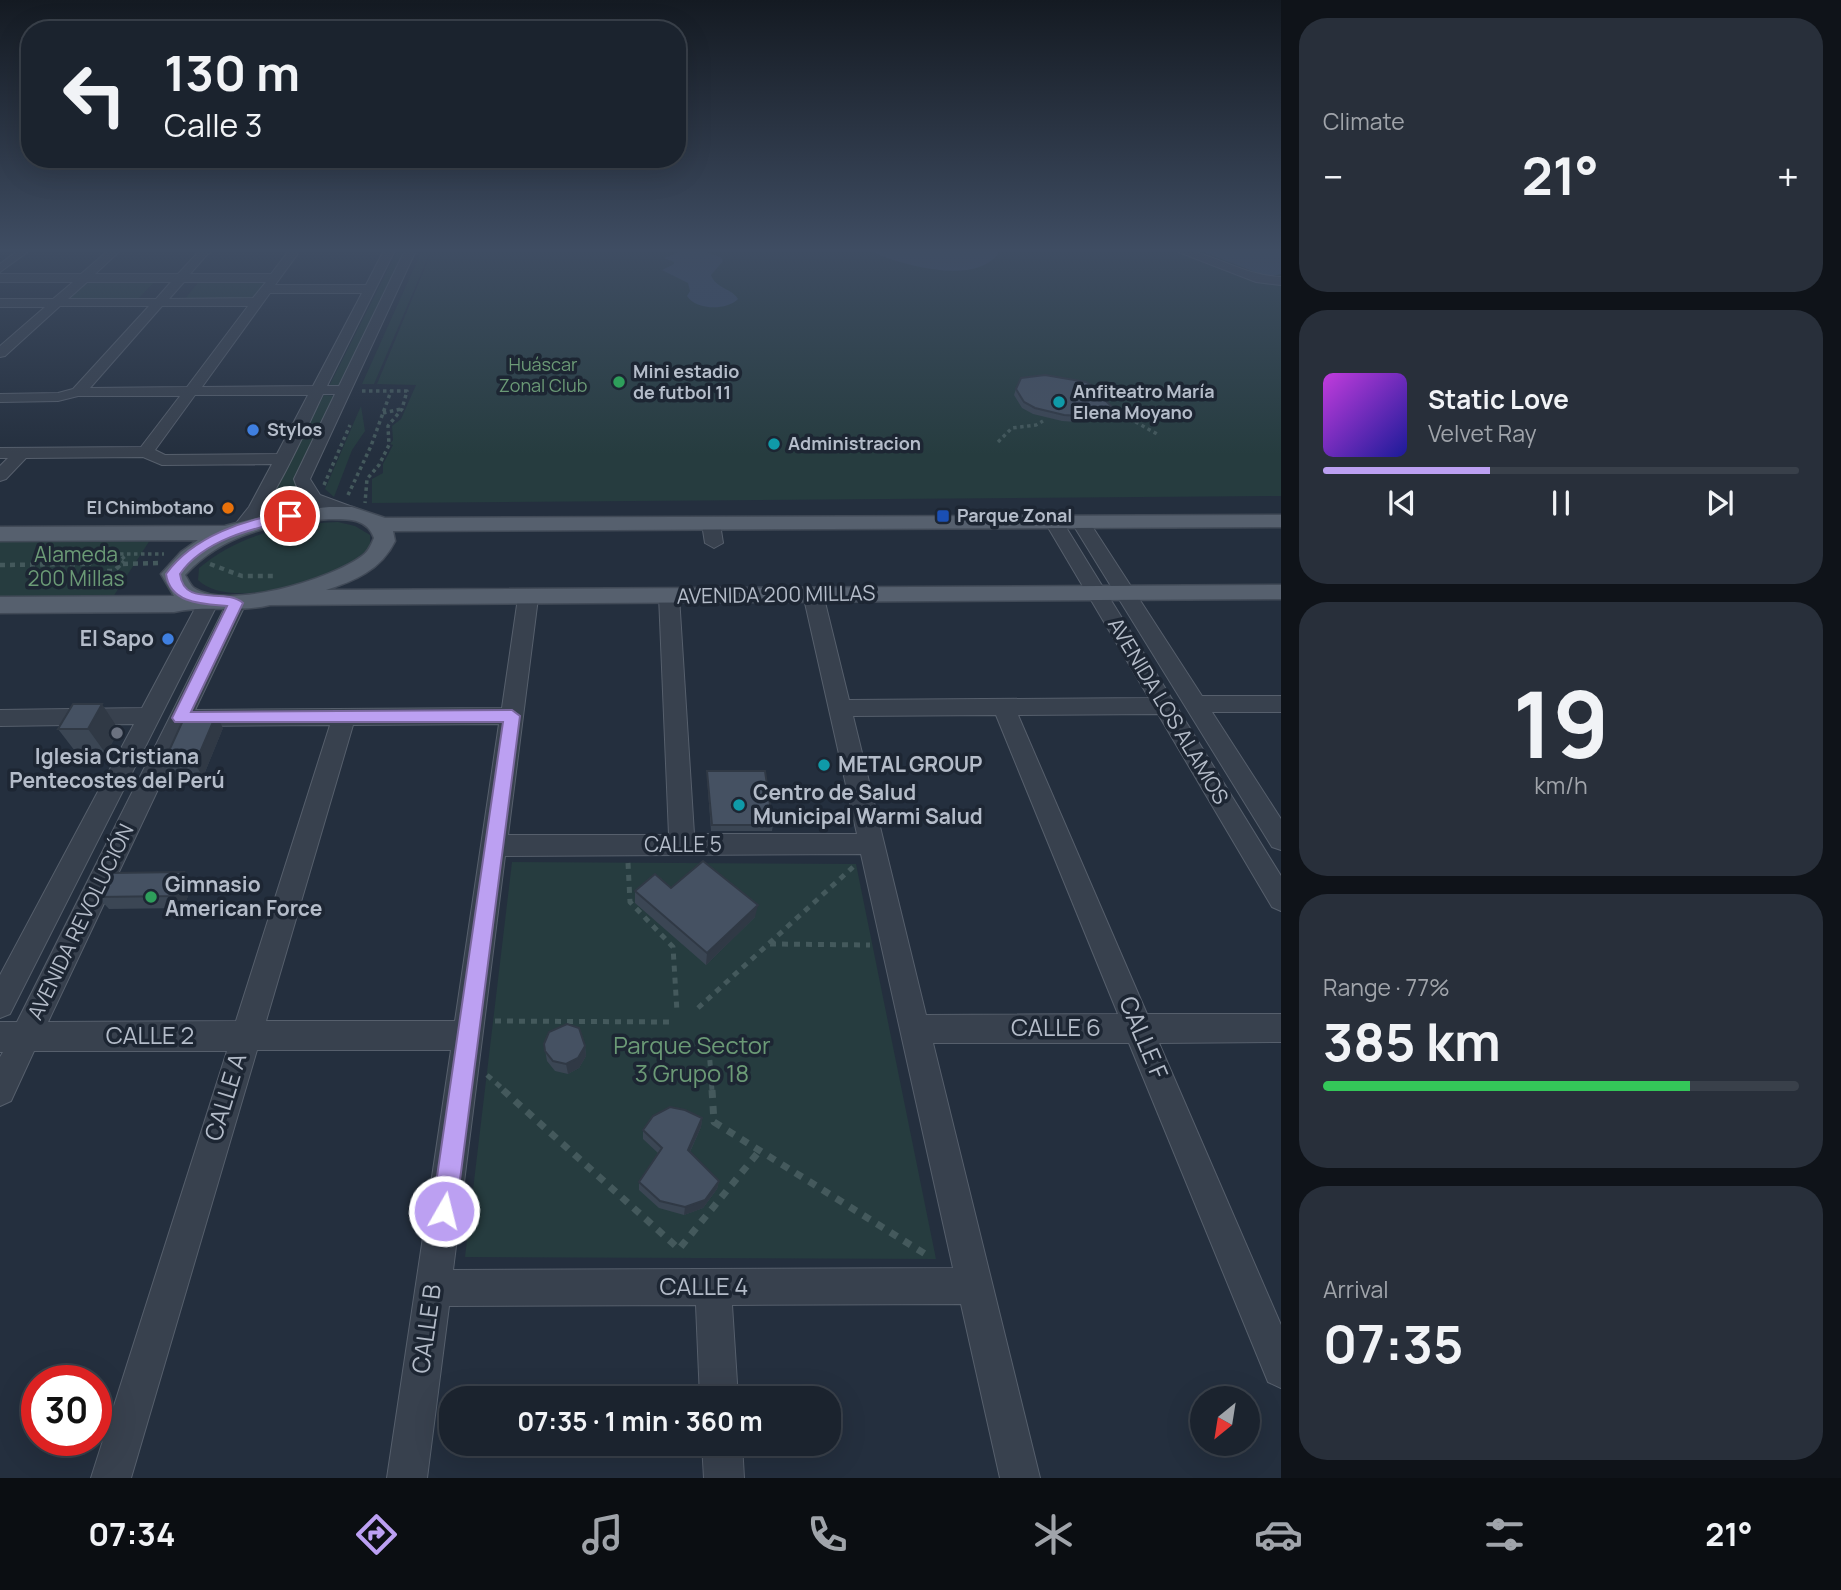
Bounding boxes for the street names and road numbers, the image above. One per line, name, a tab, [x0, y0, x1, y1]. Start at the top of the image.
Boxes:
street label: AVENIDA 200 MILLAS	[676, 578, 876, 610]
street label: AVENIDA LOS ALAMOS	[1102, 612, 1236, 809]
street label: AVENIDA REVOLUCIÓN	[20, 819, 140, 1024]
street label: CALLE 5	[644, 830, 722, 858]
street label: CALLE F	[1112, 991, 1177, 1084]
street label: CALLE 6	[1011, 1010, 1101, 1043]
street label: CALLE 2	[106, 1018, 194, 1051]
street label: CALLE A	[196, 1049, 254, 1144]
street label: CALLE 4	[659, 1269, 749, 1302]
street label: CALLE B	[403, 1282, 448, 1375]

